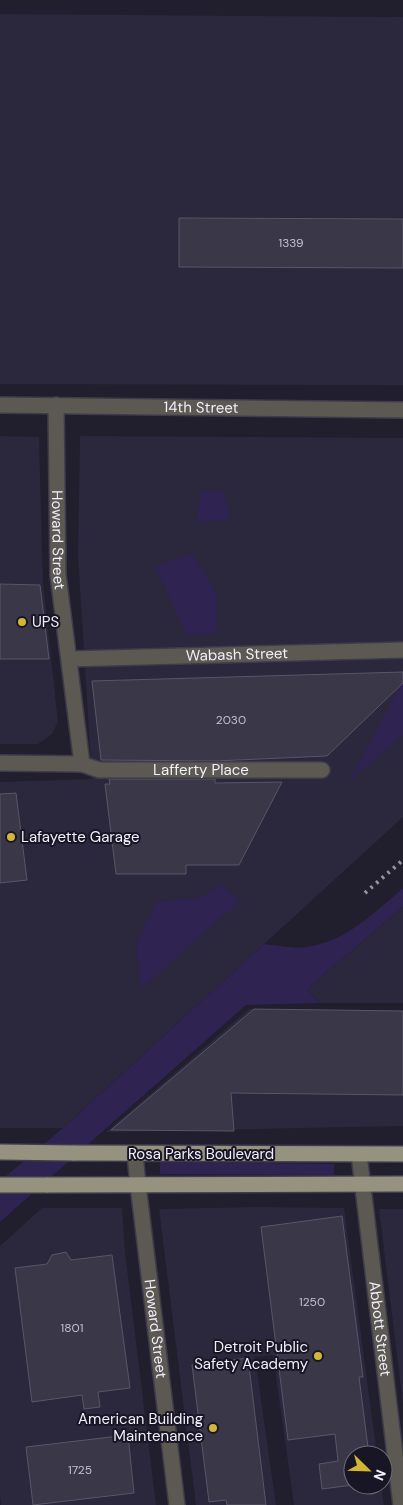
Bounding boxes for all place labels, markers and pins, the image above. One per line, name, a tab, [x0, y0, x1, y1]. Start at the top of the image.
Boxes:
place label: UPS	[32, 612, 60, 632]
marker: UPS	[16, 616, 28, 628]
place label: Lafayette Garage	[21, 827, 140, 847]
marker: Lafayette Garage	[5, 831, 17, 843]
place label: Detroit Public Safety Academy	[194, 1337, 309, 1374]
marker: Detroit Public Safety Academy	[312, 1350, 324, 1362]
place label: American Building Maintenance	[78, 1409, 203, 1446]
marker: American Building Maintenance	[207, 1422, 219, 1434]

